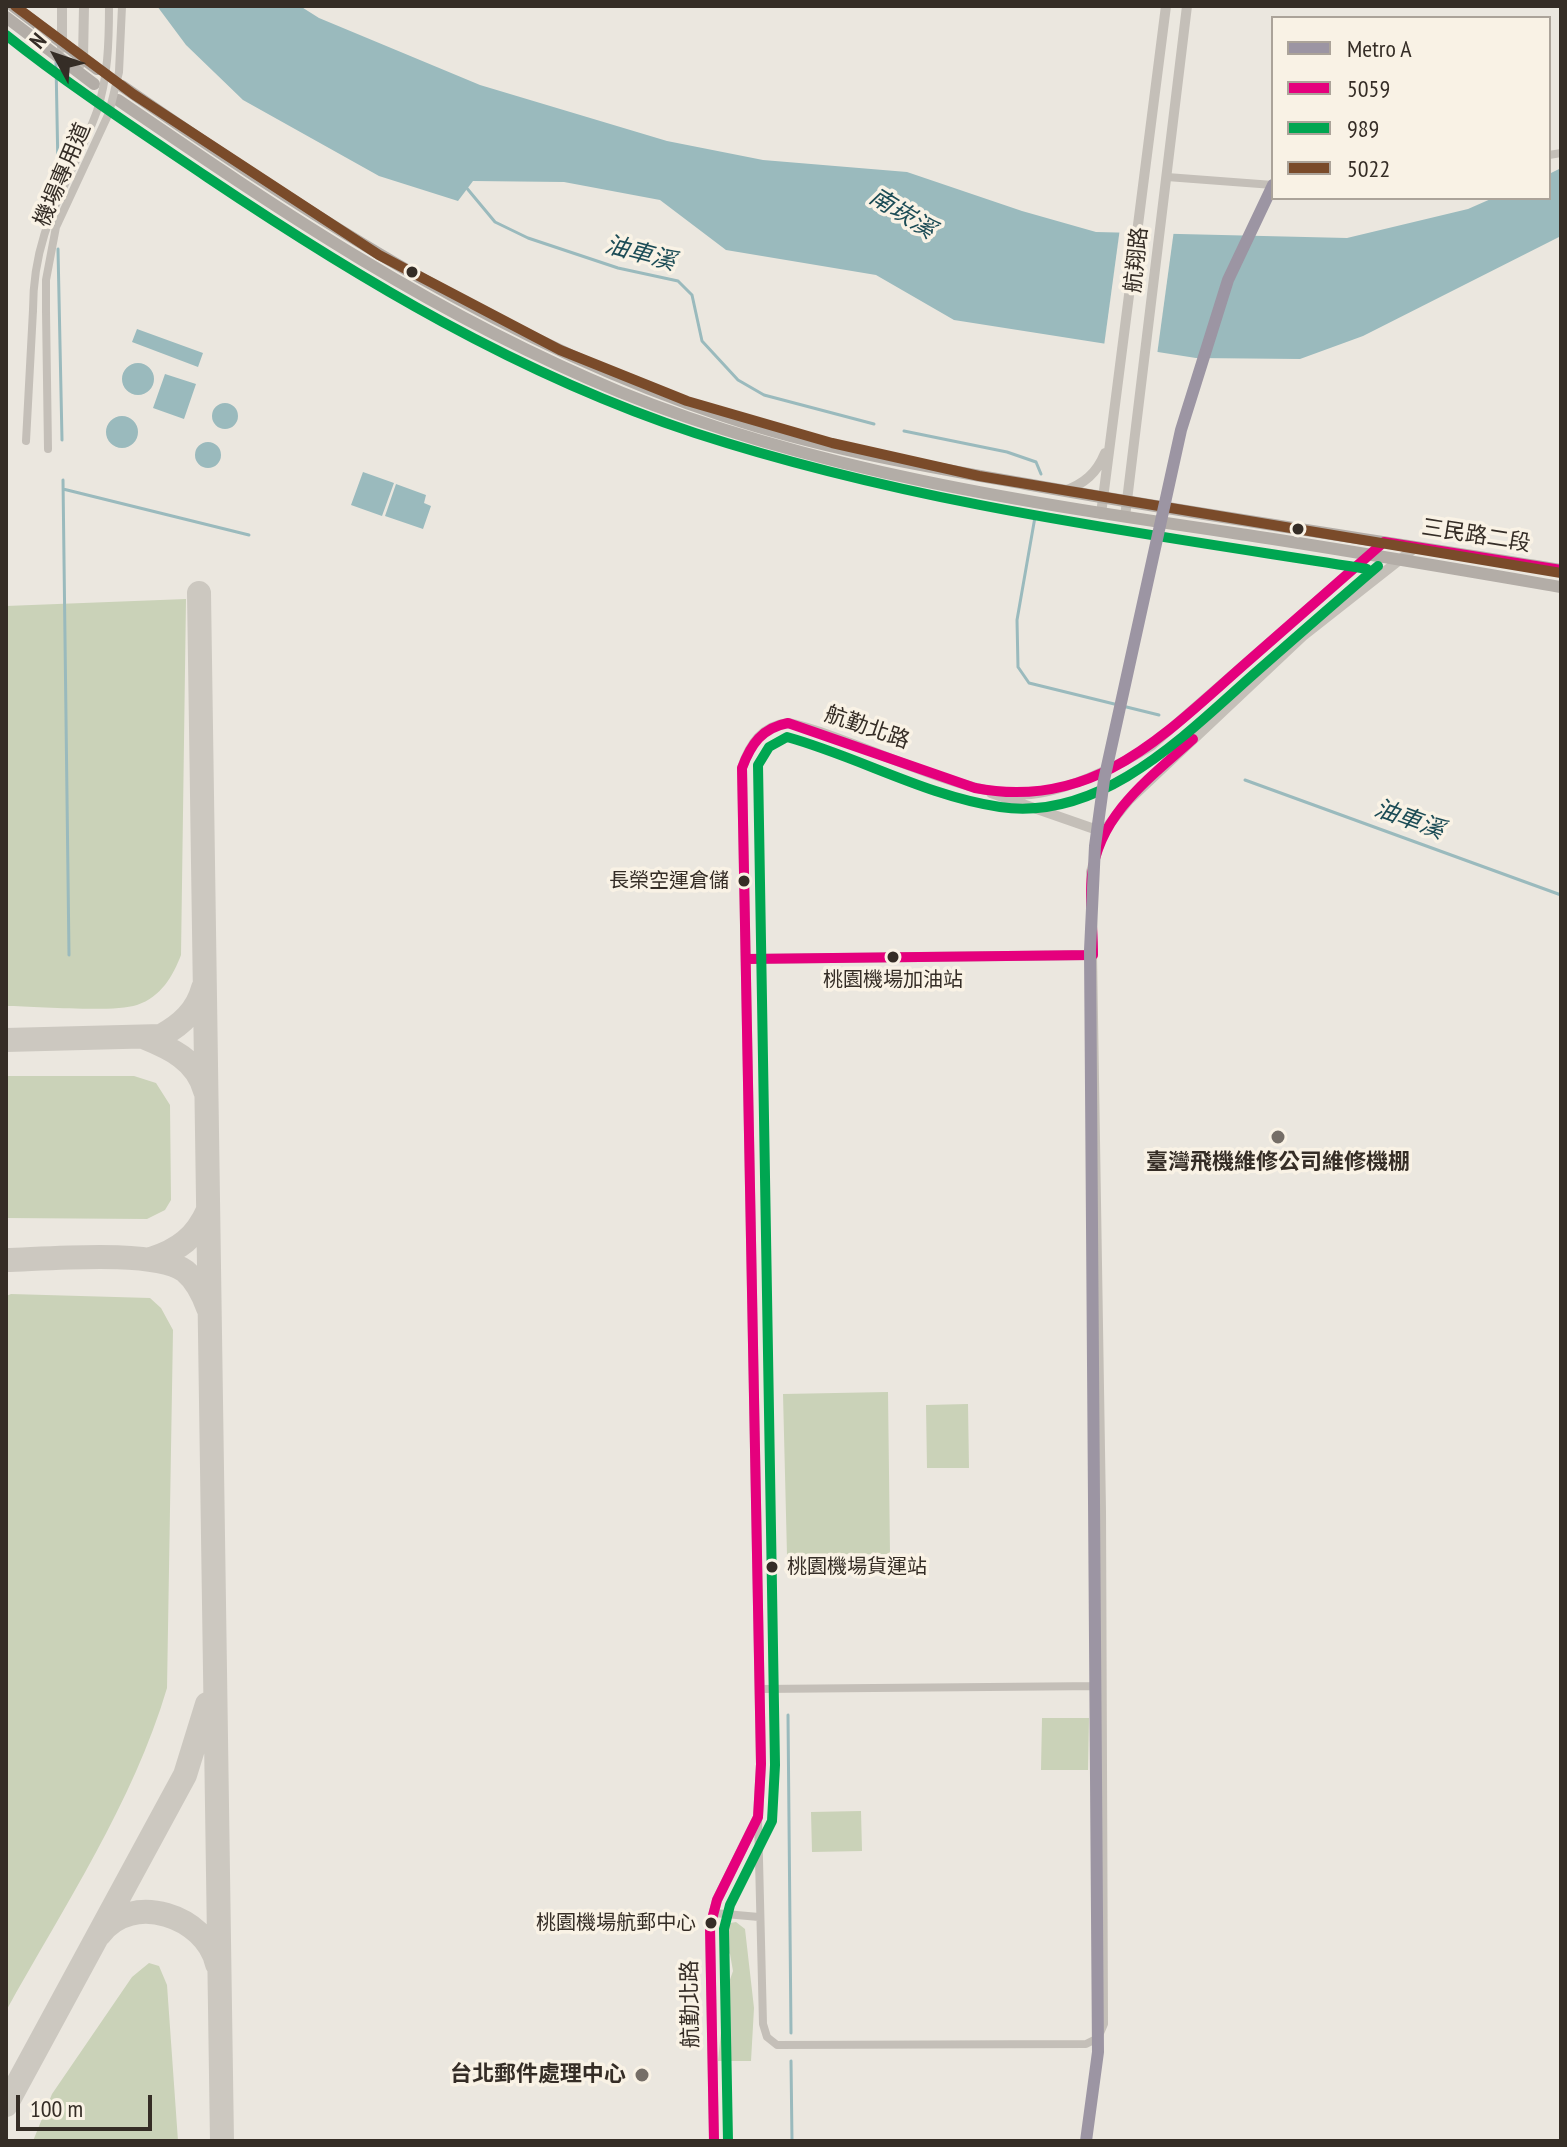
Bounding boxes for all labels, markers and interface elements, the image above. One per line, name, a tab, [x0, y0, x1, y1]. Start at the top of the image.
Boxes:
north arrow	[16, 16, 96, 96]
legend	[1271, 16, 1551, 200]
text: N	[23, 27, 52, 54]
text: Metro A	[1347, 33, 1412, 64]
text: 5059	[1347, 73, 1390, 104]
text: 989	[1347, 113, 1379, 144]
street label: 機場專用道	[29, 119, 97, 231]
text: 5022	[1347, 153, 1390, 184]
water label: 南崁溪	[864, 183, 940, 245]
street label: 航翔路	[1120, 226, 1154, 294]
water label: 油車溪	[601, 231, 679, 277]
unlabelled marker	[404, 264, 420, 280]
street label: 三民路二段	[1420, 514, 1532, 558]
unlabelled marker	[1290, 521, 1306, 537]
street label: 航勤北路	[821, 701, 913, 755]
water label: 油車溪	[1370, 794, 1448, 846]
place label: 長榮空運倉儲	[609, 869, 729, 893]
marker: 長榮空運倉儲	[736, 873, 752, 889]
marker: 桃園機場加油站	[885, 949, 901, 965]
place label: 桃園機場加油站	[823, 968, 963, 992]
marker: 臺灣飛機維修公司維修機棚	[1269, 1128, 1287, 1146]
place label: 臺灣飛機維修公司維修機棚	[1146, 1150, 1410, 1176]
place label: 桃園機場貨運站	[787, 1555, 927, 1579]
marker: 桃園機場貨運站	[764, 1559, 780, 1575]
place label: 桃園機場航郵中心	[536, 1911, 696, 1935]
marker: 桃園機場航郵中心	[703, 1915, 719, 1931]
street label: 航勤北路	[677, 1960, 705, 2048]
place label: 台北郵件處理中心	[450, 2062, 626, 2088]
marker: 台北郵件處理中心	[633, 2066, 651, 2084]
scale bar	[20, 2079, 156, 2129]
text: 100 m	[30, 2093, 83, 2124]

